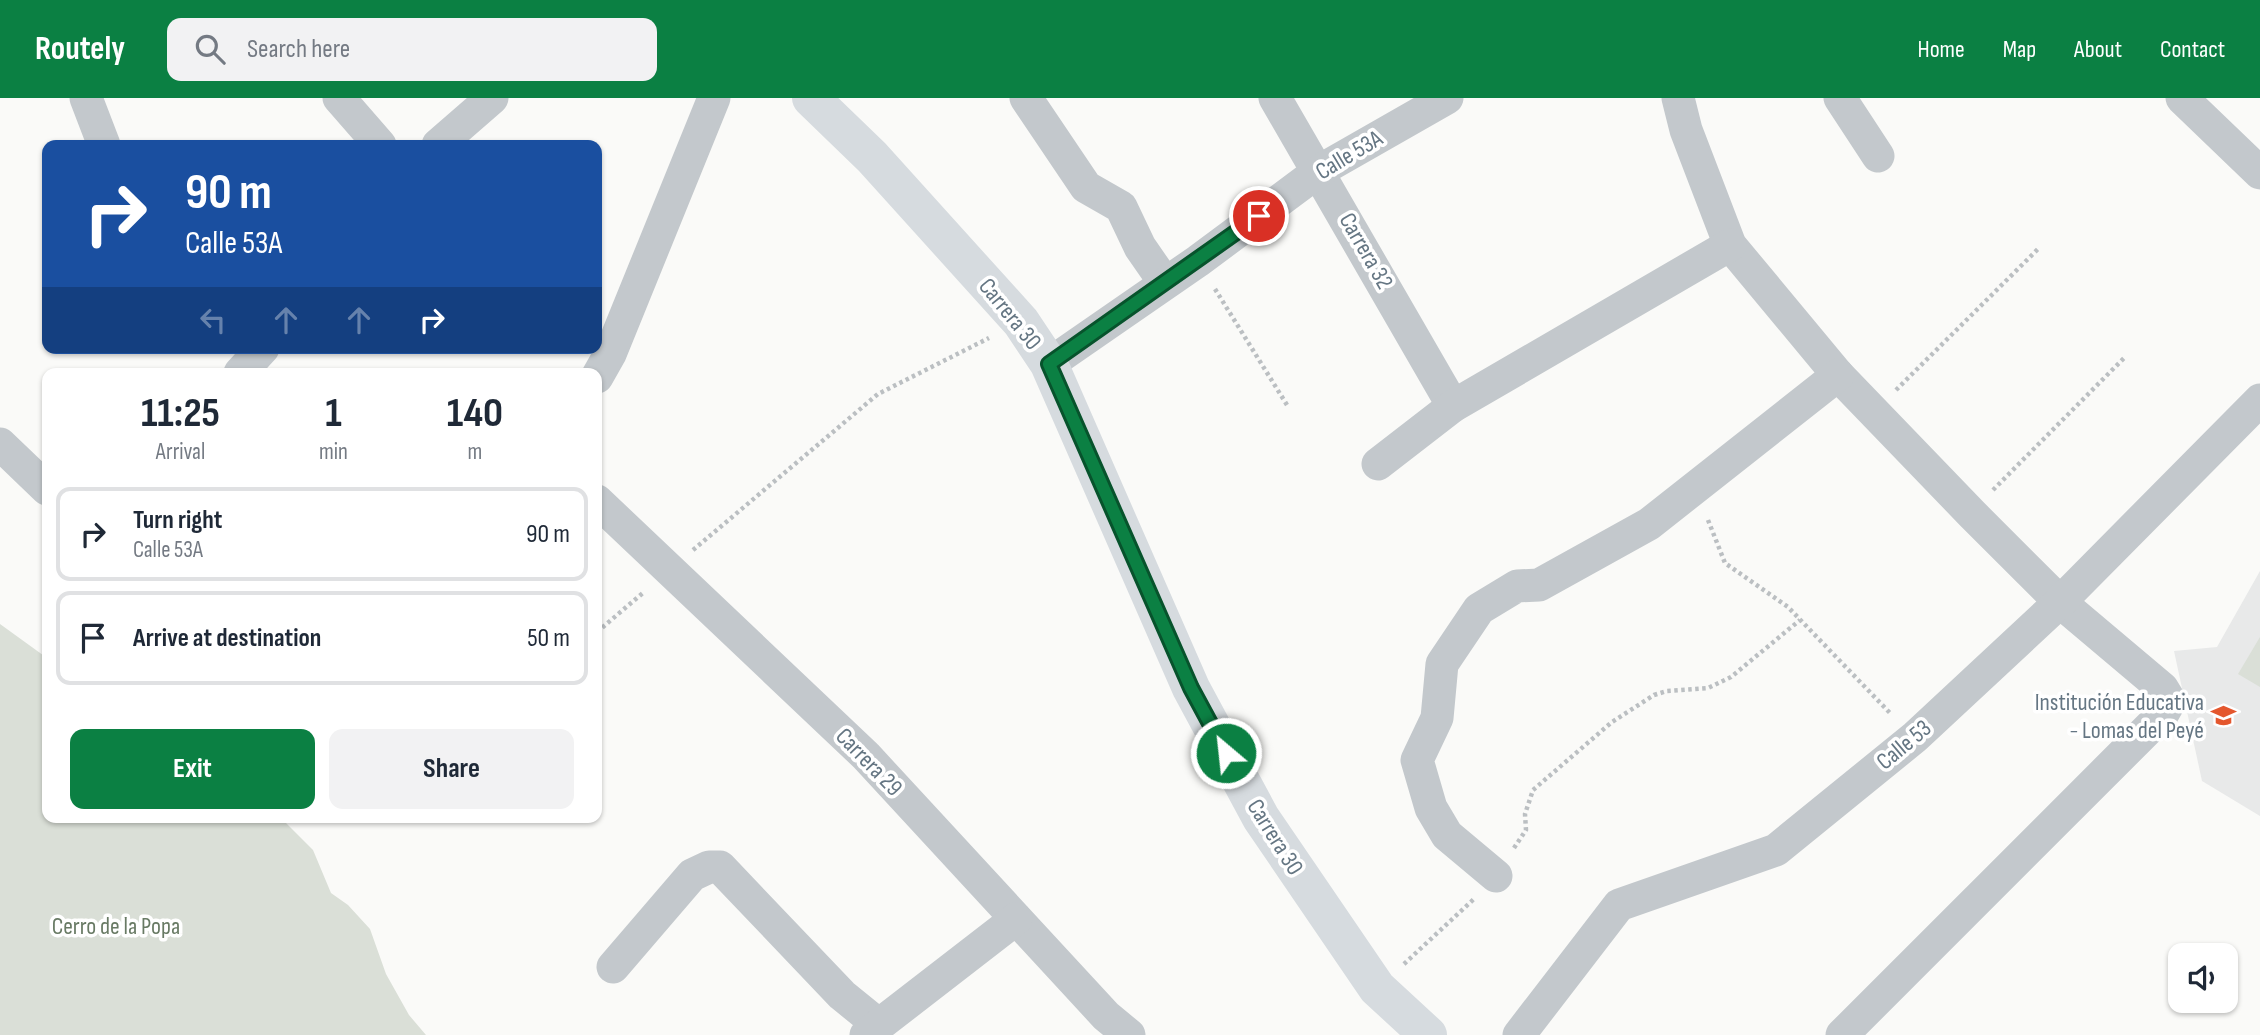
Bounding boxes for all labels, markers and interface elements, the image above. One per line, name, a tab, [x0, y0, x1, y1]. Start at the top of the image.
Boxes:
search box	[167, 18, 657, 81]
text: Routely	[35, 29, 125, 69]
icon: search	[191, 30, 229, 68]
text: Search here	[247, 34, 350, 65]
text: Home	[1917, 35, 1965, 64]
text: Map	[2003, 35, 2036, 64]
text: About	[2074, 35, 2122, 64]
text: Contact	[2160, 35, 2225, 64]
street label: Calle 53A	[1310, 123, 1388, 186]
text: 90 m	[185, 164, 272, 223]
icon: right	[70, 168, 161, 259]
pin	[1229, 186, 1289, 246]
icon: arrive	[1240, 197, 1278, 235]
street label: Carrera 32	[1333, 208, 1399, 294]
text: Calle 53A	[185, 224, 282, 263]
street label: Carrera 30	[972, 272, 1048, 356]
icon: left	[194, 301, 232, 339]
icon: ahead	[267, 301, 305, 339]
icon: ahead	[340, 301, 378, 339]
icon: right	[413, 301, 451, 339]
text: 11:25	[141, 388, 220, 439]
text: 1	[325, 388, 342, 439]
text: 140	[447, 388, 503, 439]
text: Arrival	[156, 438, 205, 466]
text: min	[319, 438, 348, 466]
text: m	[468, 438, 482, 466]
text: Turn right	[133, 505, 222, 536]
icon: right	[74, 515, 112, 553]
text: 90 m	[526, 519, 570, 550]
text: Calle 53A	[133, 536, 203, 564]
icon: arrive	[74, 619, 112, 657]
text: Arrive at destination	[133, 623, 321, 654]
text: 50 m	[527, 623, 570, 654]
place label: Institución Educativa - Lomas del Peyé	[2035, 688, 2204, 745]
school or university icon: Institución Educativa - Lomas del Peyé	[2210, 702, 2238, 730]
street label: Calle 53	[1871, 714, 1937, 776]
position arrow	[1189, 716, 1263, 790]
street label: Carrera 29	[830, 722, 908, 802]
button: Exit	[70, 729, 315, 809]
button: Share	[329, 729, 574, 809]
street label: Carrera 30	[1240, 794, 1310, 880]
park label: Cerro de la Popa	[52, 912, 180, 941]
map controls	[2168, 943, 2238, 1013]
button: sound	[2168, 943, 2238, 1013]

